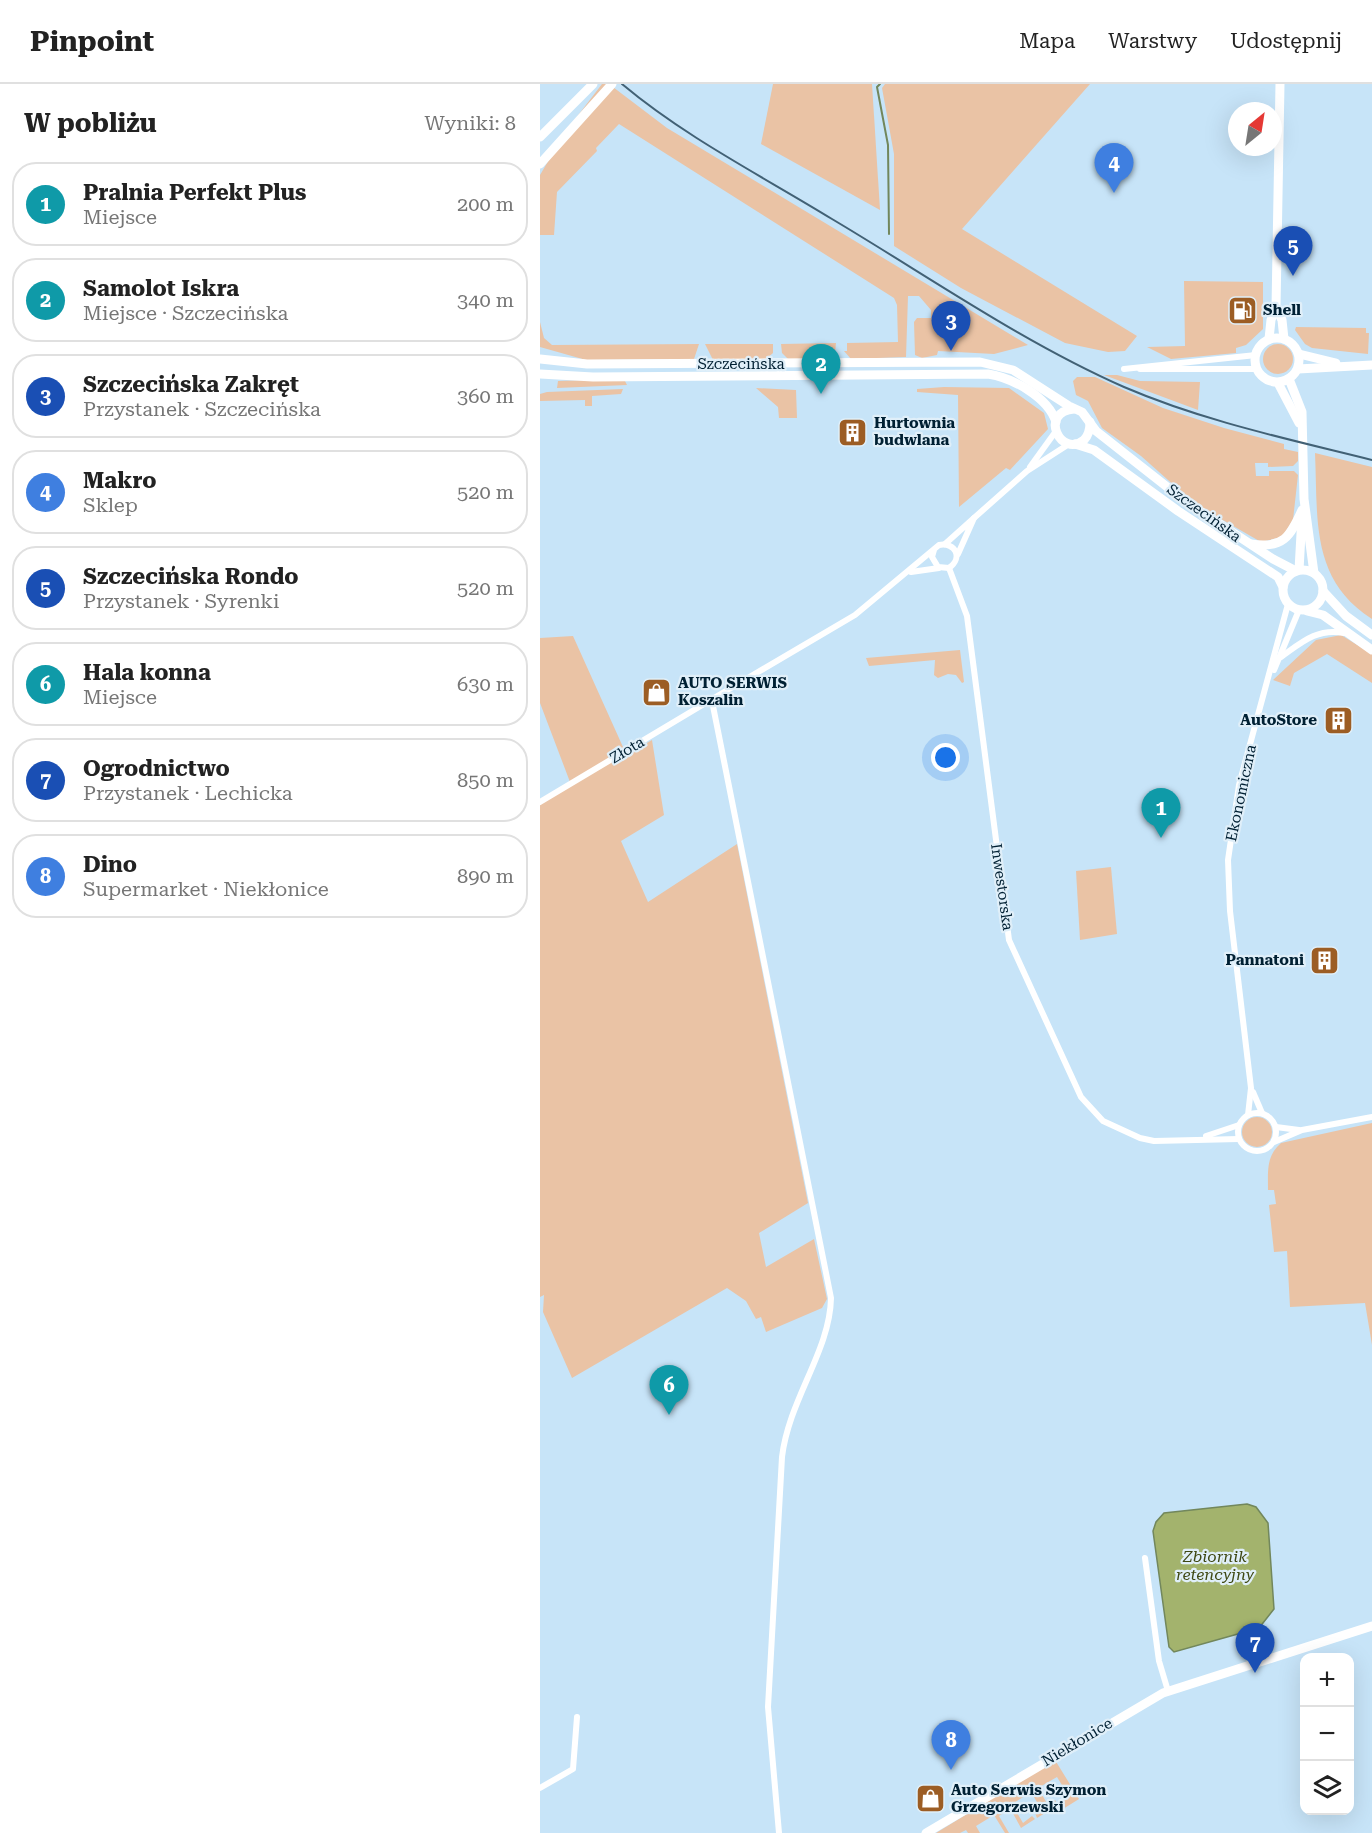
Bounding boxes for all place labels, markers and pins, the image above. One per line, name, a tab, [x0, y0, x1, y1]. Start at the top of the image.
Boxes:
pin: 4	[1094, 144, 1134, 193]
pin: 5	[1274, 226, 1312, 276]
fuel station icon: Shell	[1226, 294, 1258, 326]
place label: Shell	[1263, 301, 1301, 319]
pin: 3	[932, 302, 970, 351]
pin: 2	[802, 344, 840, 394]
place label: Hurtownia budwlana	[874, 414, 955, 449]
building icon: Hurtownia budwlana	[837, 416, 869, 448]
place label: AUTO SERWIS Koszalin	[678, 674, 787, 709]
shop icon: AUTO SERWIS Koszalin	[641, 676, 673, 708]
building icon: AutoStore	[1322, 704, 1354, 736]
place label: AutoStore	[1240, 711, 1317, 729]
pin: 1	[1142, 788, 1180, 838]
building icon: Pannatoni	[1309, 944, 1341, 976]
place label: Pannatoni	[1226, 951, 1304, 969]
pin: 6	[650, 1366, 688, 1415]
pin: 7	[1236, 1624, 1274, 1673]
pin: 8	[932, 1720, 970, 1770]
place label: Auto Serwis Szymon Grzegorzewski	[951, 1781, 1106, 1816]
shop icon: Auto Serwis Szymon Grzegorzewski	[914, 1783, 946, 1815]

